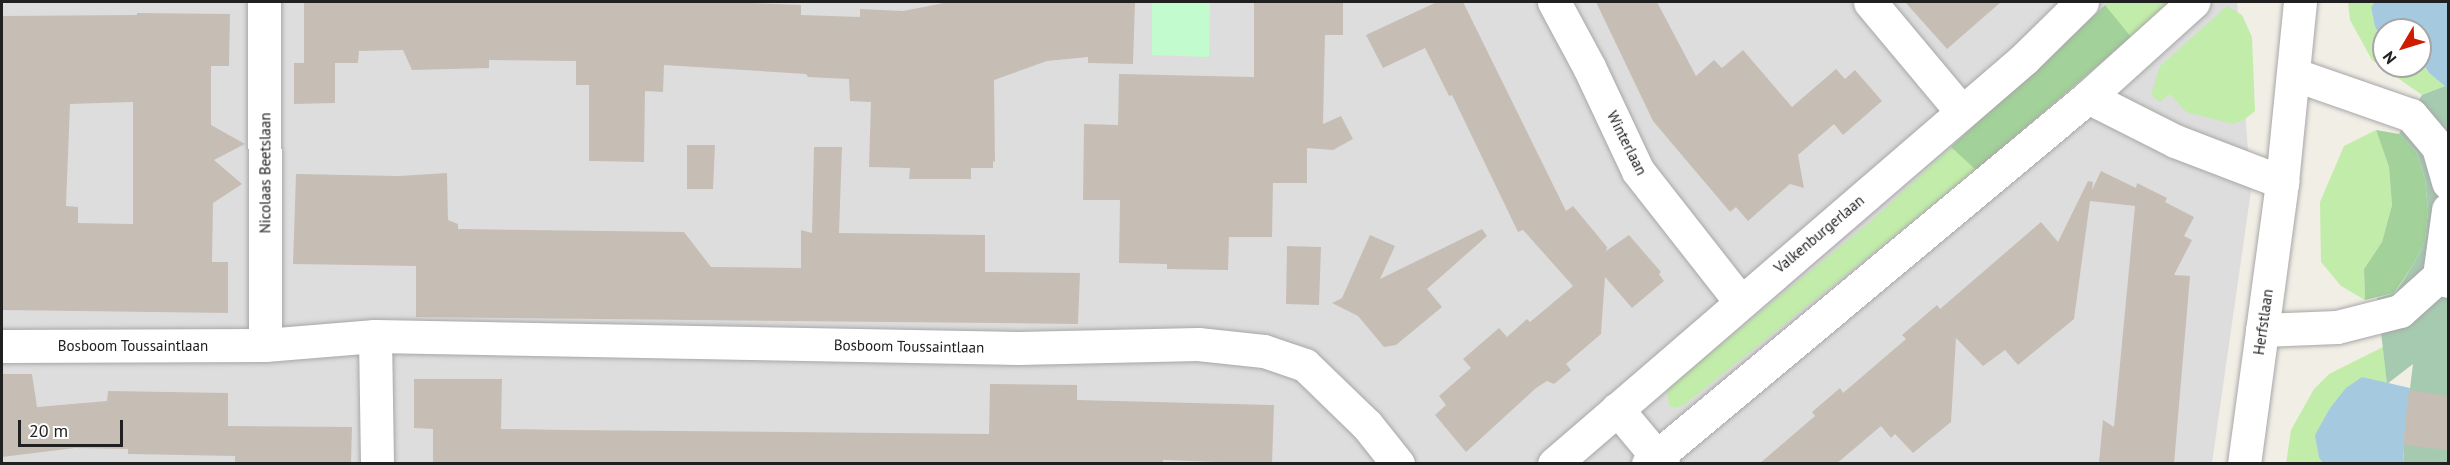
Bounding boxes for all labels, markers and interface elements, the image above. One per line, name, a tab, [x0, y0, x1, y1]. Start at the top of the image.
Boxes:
north arrow	[2372, 18, 2432, 78]
text: N	[2378, 48, 2401, 68]
street label: Winterlaan	[1603, 108, 1651, 178]
street label: Nicolaas Beetslaan	[256, 113, 274, 233]
street label: Valkenburgerlaan	[1770, 191, 1868, 277]
street label: Herfstlaan	[2249, 288, 2277, 356]
street label: Bosboom Toussaintlaan	[833, 336, 985, 356]
street label: Bosboom Toussaintlaan	[58, 337, 208, 355]
scale bar	[21, 408, 126, 446]
text: 20 m	[29, 419, 68, 442]

